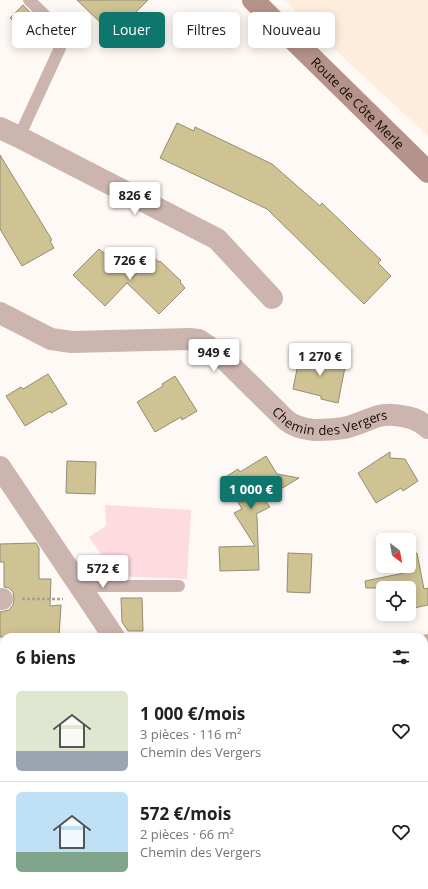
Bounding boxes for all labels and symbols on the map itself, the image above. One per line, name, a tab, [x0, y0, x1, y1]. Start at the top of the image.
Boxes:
street label: Route de Côte Merle	[307, 53, 408, 153]
pin: 826 €	[107, 182, 163, 216]
pin: 726 €	[102, 247, 158, 281]
pin: 949 €	[186, 339, 242, 373]
pin: 1 270 €	[283, 343, 357, 377]
street label: Chemin des Vergers	[268, 403, 388, 439]
pin: 1 000 €	[214, 476, 288, 510]
north arrow	[376, 533, 416, 573]
pin: 572 €	[75, 555, 131, 589]

